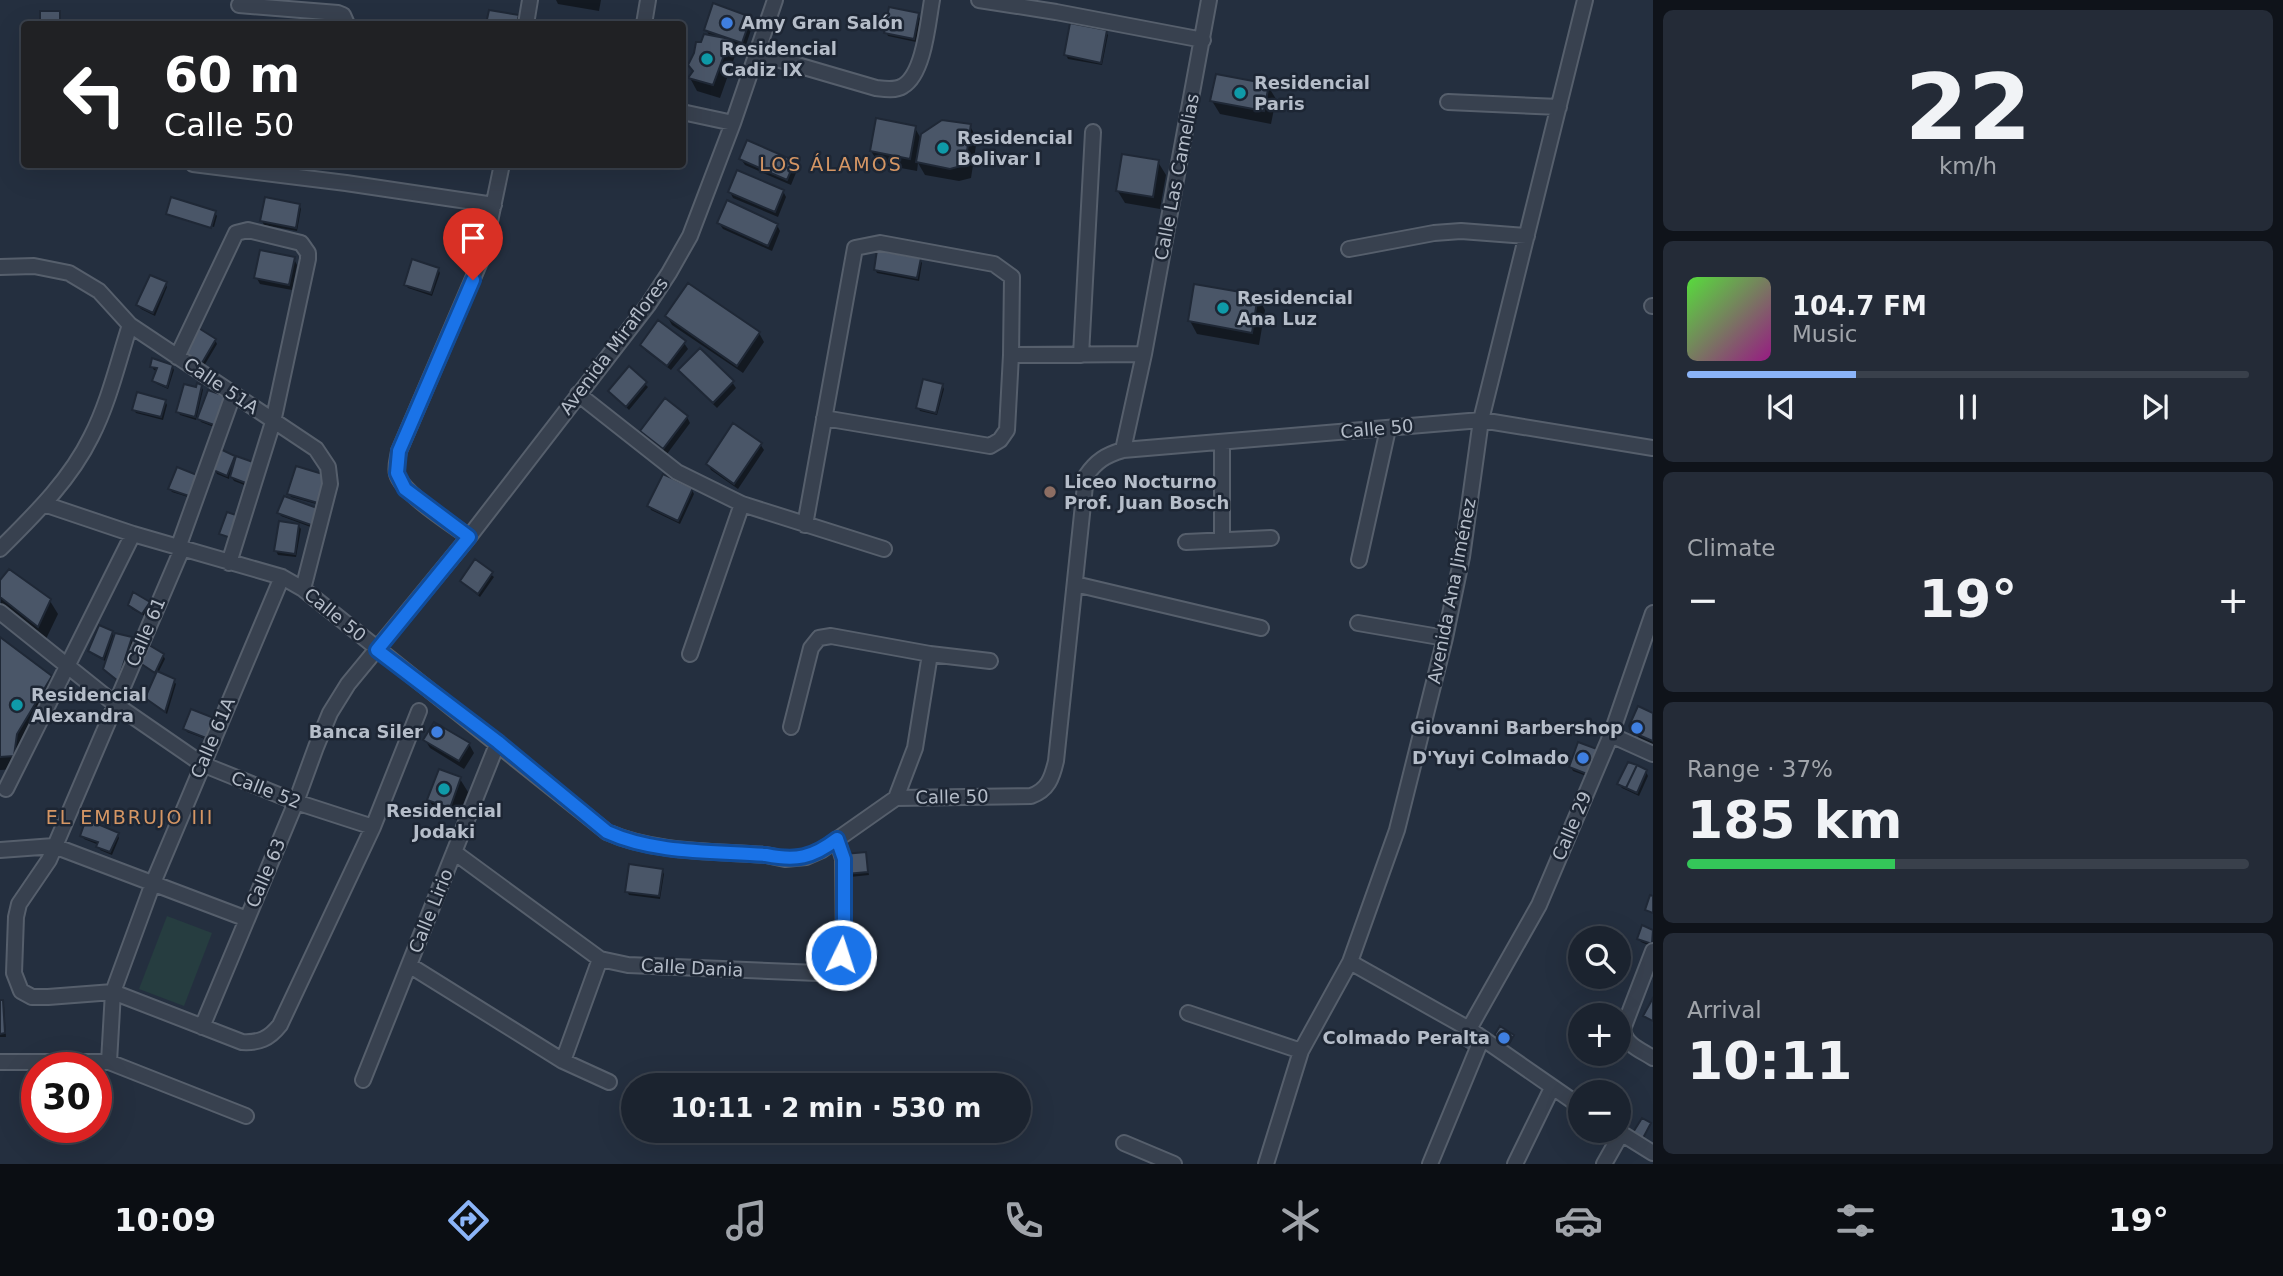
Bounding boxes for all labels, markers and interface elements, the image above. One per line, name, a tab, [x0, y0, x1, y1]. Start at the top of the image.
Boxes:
place label: Amy Gran Salón	[741, 12, 903, 33]
marker: Amy Gran Salón	[719, 15, 735, 31]
place label: Residencial Cadiz IX	[721, 38, 837, 80]
text: 60 m	[164, 47, 300, 104]
icon: left	[49, 49, 140, 140]
marker: Residencial Cadiz IX	[699, 51, 715, 67]
text: 22	[1905, 55, 2031, 160]
place label: Residencial Paris	[1254, 72, 1370, 114]
marker: Residencial Paris	[1232, 85, 1248, 101]
street label: Calle Las Camelias	[1150, 92, 1203, 262]
text: Calle 50	[164, 106, 294, 144]
place label: Residencial Bolivar I	[957, 127, 1073, 169]
marker: Residencial Bolivar I	[935, 140, 951, 156]
district label: LOS ÁLAMOS	[759, 153, 903, 175]
text: km/h	[1939, 153, 1997, 179]
pin	[443, 208, 503, 280]
icon: arrive	[454, 219, 492, 257]
street label: Avenida Miraflores	[555, 273, 672, 418]
place label: Residencial Ana Luz	[1237, 287, 1353, 329]
text: 104.7 FM	[1792, 291, 1927, 321]
marker: Residencial Ana Luz	[1215, 300, 1231, 316]
text: Music	[1792, 321, 1857, 347]
street label: Calle 51A	[180, 353, 263, 419]
icon: previous	[1762, 388, 1800, 426]
icon: pause	[1949, 388, 1987, 426]
icon: next	[2136, 388, 2174, 426]
street label: Calle 50	[1340, 415, 1414, 442]
place label: Liceo Nocturno Prof. Juan Bosch	[1064, 471, 1229, 513]
marker: Liceo Nocturno Prof. Juan Bosch	[1042, 484, 1058, 500]
street label: Avenida Ana Jiménez	[1423, 496, 1480, 686]
text: Climate	[1687, 535, 1776, 561]
text: 19°	[1919, 569, 2017, 629]
text: −	[1687, 578, 1719, 622]
text: +	[2217, 578, 2249, 622]
street label: Calle 50	[300, 583, 370, 646]
street label: Calle 61	[122, 594, 170, 670]
place label: Residencial Alexandra	[31, 684, 147, 726]
street label: Calle 61A	[186, 694, 239, 781]
marker: Residencial Alexandra	[9, 697, 25, 713]
place label: Giovanni Barbershop	[1410, 717, 1623, 738]
marker: Giovanni Barbershop	[1629, 720, 1645, 736]
place label: Banca Siler	[309, 721, 423, 742]
marker: Banca Siler	[429, 724, 445, 740]
place label: D'Yuyi Colmado	[1412, 747, 1569, 768]
marker: D'Yuyi Colmado	[1575, 750, 1591, 766]
text: Range · 37%	[1687, 756, 1833, 782]
street label: Calle 52	[228, 767, 304, 812]
marker: Residencial Jodaki	[436, 781, 452, 797]
street label: Calle 50	[915, 785, 989, 808]
street label: Calle 29	[1548, 788, 1596, 864]
text: 185 km	[1687, 790, 1902, 850]
place label: Residencial Jodaki	[386, 800, 502, 842]
district label: EL EMBRUJO III	[46, 806, 214, 828]
street label: Calle 63	[242, 835, 290, 911]
street label: Calle Lirio	[404, 866, 457, 956]
position arrow	[804, 918, 878, 992]
map controls	[1568, 926, 1631, 1143]
button: search	[1568, 926, 1631, 989]
street label: Calle Dania	[640, 954, 744, 981]
text: Arrival	[1687, 997, 1762, 1023]
button: +	[1568, 1003, 1631, 1066]
place label: Colmado Peralta	[1322, 1027, 1490, 1048]
marker: Colmado Peralta	[1496, 1030, 1512, 1046]
text: 10:11	[1687, 1031, 1853, 1091]
speed limit sign: 30	[21, 1052, 112, 1143]
button: −	[1568, 1080, 1631, 1143]
text: 10:11 · 2 min · 530 m	[671, 1093, 981, 1123]
icon: directions	[444, 1196, 493, 1245]
icon: music	[722, 1196, 771, 1245]
icon: phone	[999, 1196, 1048, 1245]
icon: climate	[1276, 1196, 1325, 1245]
icon: car	[1554, 1196, 1603, 1245]
icon: filters	[1831, 1196, 1880, 1245]
text: 10:09	[114, 1201, 216, 1239]
text: 19°	[2108, 1201, 2169, 1239]

